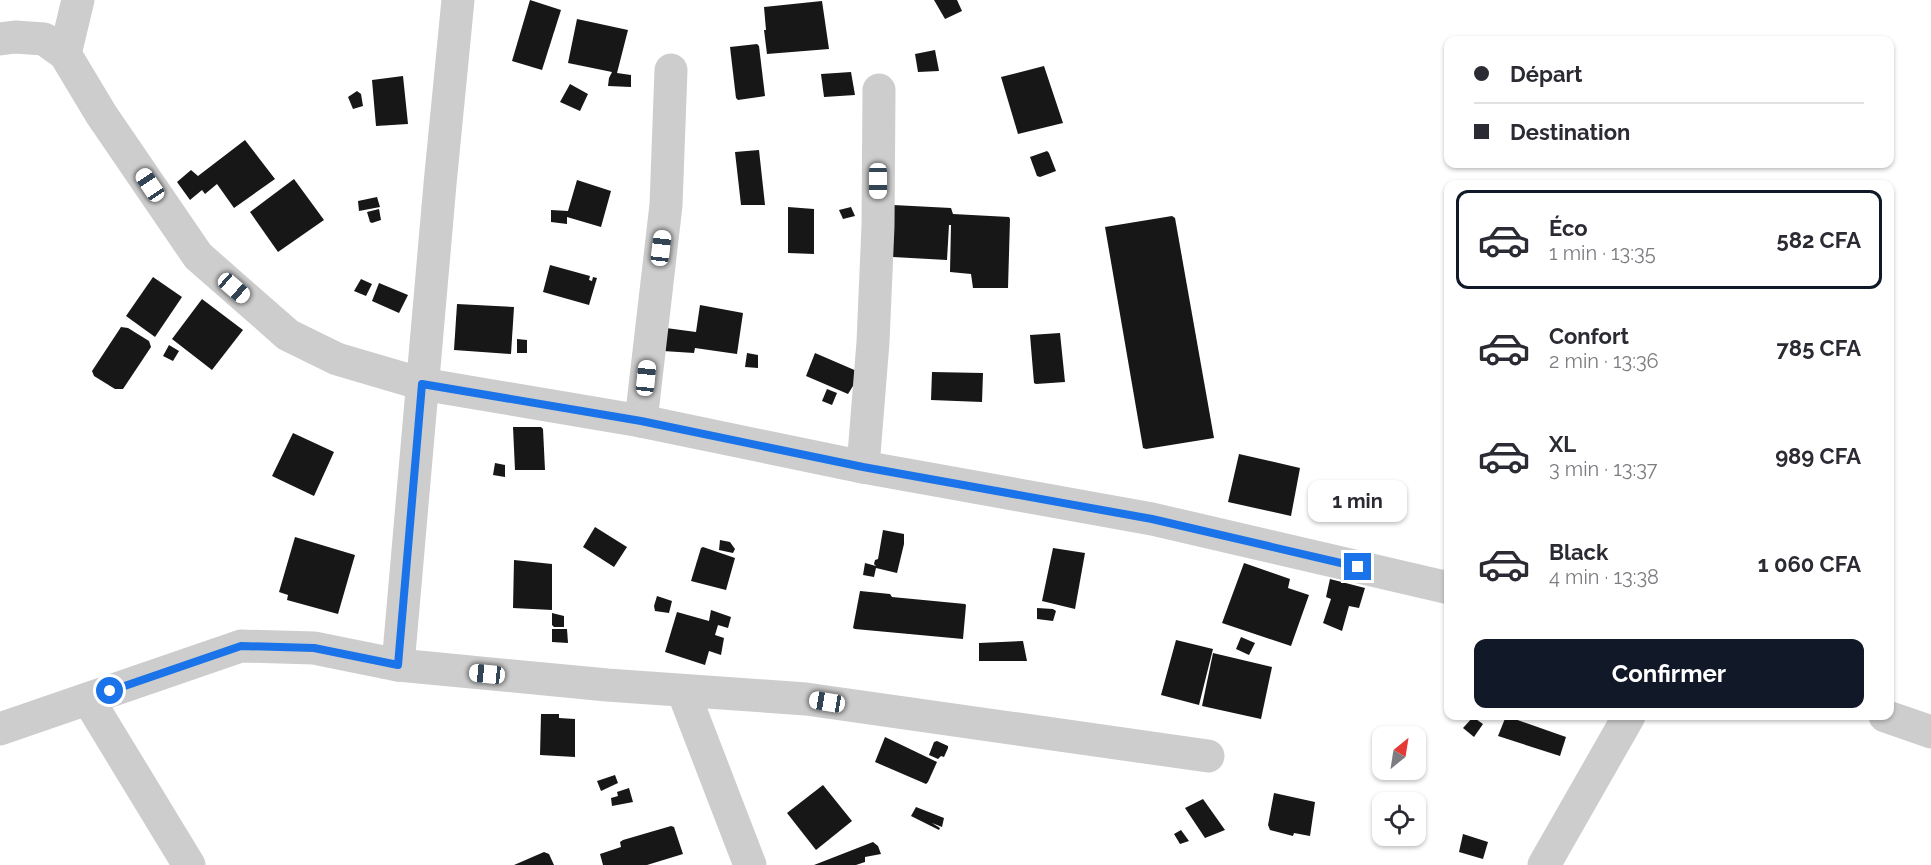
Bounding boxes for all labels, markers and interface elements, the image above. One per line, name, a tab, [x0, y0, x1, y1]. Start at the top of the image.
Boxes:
text: Départ	[1510, 61, 1582, 87]
text: Destination	[1510, 119, 1630, 145]
car	[869, 163, 887, 199]
car	[132, 165, 168, 205]
icon: car	[1477, 213, 1531, 267]
text: Éco	[1549, 215, 1588, 241]
text: 582 CFA	[1776, 227, 1861, 253]
car	[650, 229, 672, 267]
text: 1 min · 13:35	[1549, 241, 1656, 265]
car	[215, 269, 253, 307]
icon: car	[1477, 321, 1531, 375]
text: Confort	[1549, 323, 1629, 349]
text: 785 CFA	[1777, 335, 1861, 361]
text: 2 min · 13:36	[1549, 349, 1659, 373]
car	[635, 359, 657, 397]
icon: car	[1477, 429, 1531, 483]
text: XL	[1549, 431, 1576, 457]
text: 989 CFA	[1775, 443, 1861, 469]
text: 3 min · 13:37	[1549, 457, 1657, 481]
callout: 1 min	[1308, 480, 1408, 522]
text: 1 min	[1332, 489, 1383, 513]
icon: car	[1477, 537, 1531, 591]
text: Black	[1549, 539, 1608, 565]
text: 1 060 CFA	[1758, 551, 1861, 577]
route end	[1344, 553, 1371, 580]
text: 4 min · 13:38	[1549, 565, 1659, 589]
button: Confirmer	[1474, 639, 1864, 708]
car	[468, 663, 506, 685]
route start	[96, 677, 123, 704]
car	[808, 690, 846, 714]
north arrow	[1372, 726, 1426, 780]
map controls	[1372, 726, 1426, 846]
button: locate	[1372, 792, 1426, 846]

